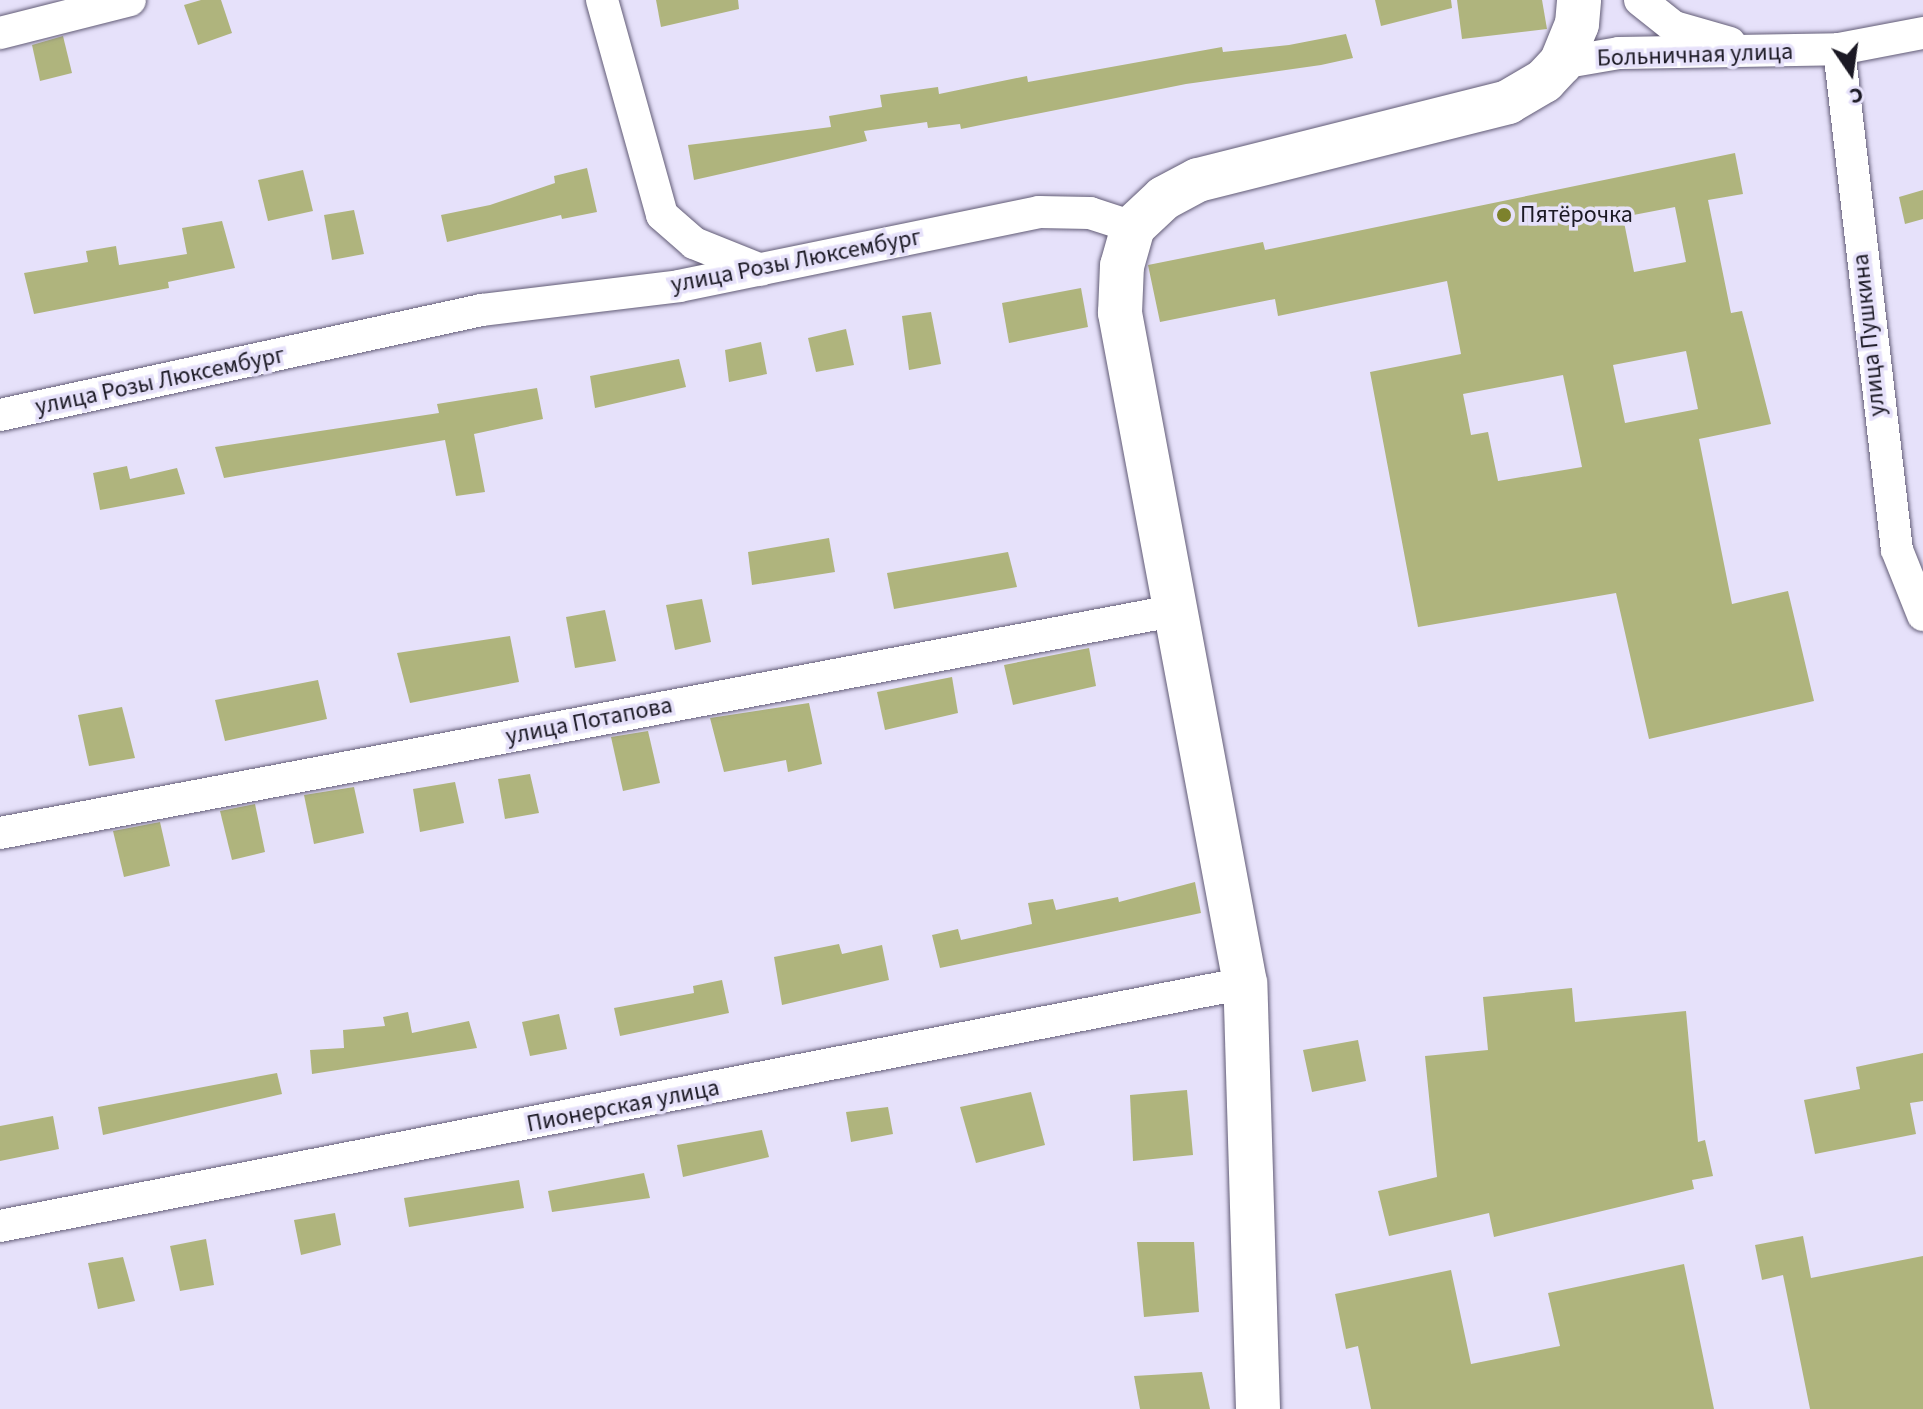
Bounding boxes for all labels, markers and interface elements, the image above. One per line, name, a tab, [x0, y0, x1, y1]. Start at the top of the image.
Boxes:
north arrow	[1811, 32, 1891, 112]
street label: Больничная улица	[1596, 37, 1794, 73]
text: С	[1847, 78, 1866, 112]
place label: Пятёрочка	[1520, 201, 1633, 229]
marker: Пятёрочка	[1495, 206, 1513, 224]
street label: улица Розы Люксембург	[668, 223, 924, 299]
street label: улица Пушкина	[1846, 252, 1892, 418]
street label: улица Розы Люксембург	[33, 340, 287, 422]
street label: улица Потапова	[503, 691, 675, 751]
street label: Пионерская улица	[524, 1073, 722, 1139]

